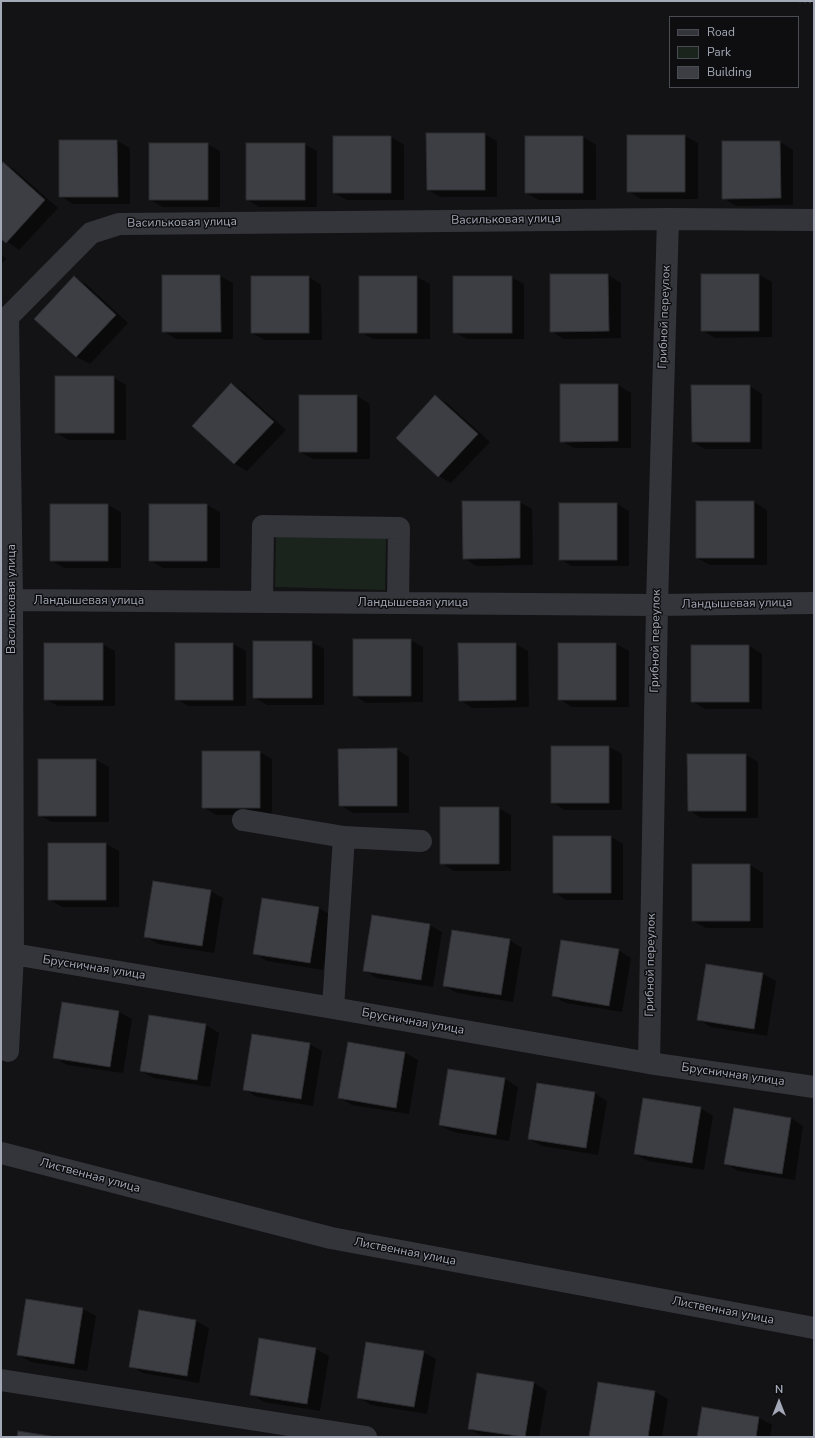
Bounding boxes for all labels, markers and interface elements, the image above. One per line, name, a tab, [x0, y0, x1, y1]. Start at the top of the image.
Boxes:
legend	[669, 16, 799, 88]
text: Road	[707, 24, 735, 40]
text: Park	[707, 44, 731, 60]
text: Building	[707, 64, 752, 80]
street label: Васильковая улица	[451, 212, 561, 228]
street label: Васильковая улица	[127, 215, 237, 231]
street label: Грибной переулок	[656, 265, 674, 369]
street label: Васильковая улица	[5, 544, 19, 654]
street label: Грибной переулок	[648, 589, 664, 693]
street label: Ландышевая улица	[34, 594, 144, 608]
street label: Ландышевая улица	[358, 596, 468, 610]
street label: Ландышевая улица	[682, 596, 792, 612]
street label: Грибной переулок	[643, 913, 659, 1017]
street label: Брусничная улица	[41, 953, 147, 983]
street label: Брусничная улица	[361, 1006, 465, 1038]
street label: Брусничная улица	[680, 1061, 786, 1089]
street label: Лиственная улица	[38, 1156, 142, 1196]
street label: Лиственная улица	[353, 1235, 457, 1269]
street label: Лиственная улица	[671, 1294, 775, 1328]
north arrow	[759, 1382, 799, 1422]
text: N	[775, 1382, 783, 1397]

